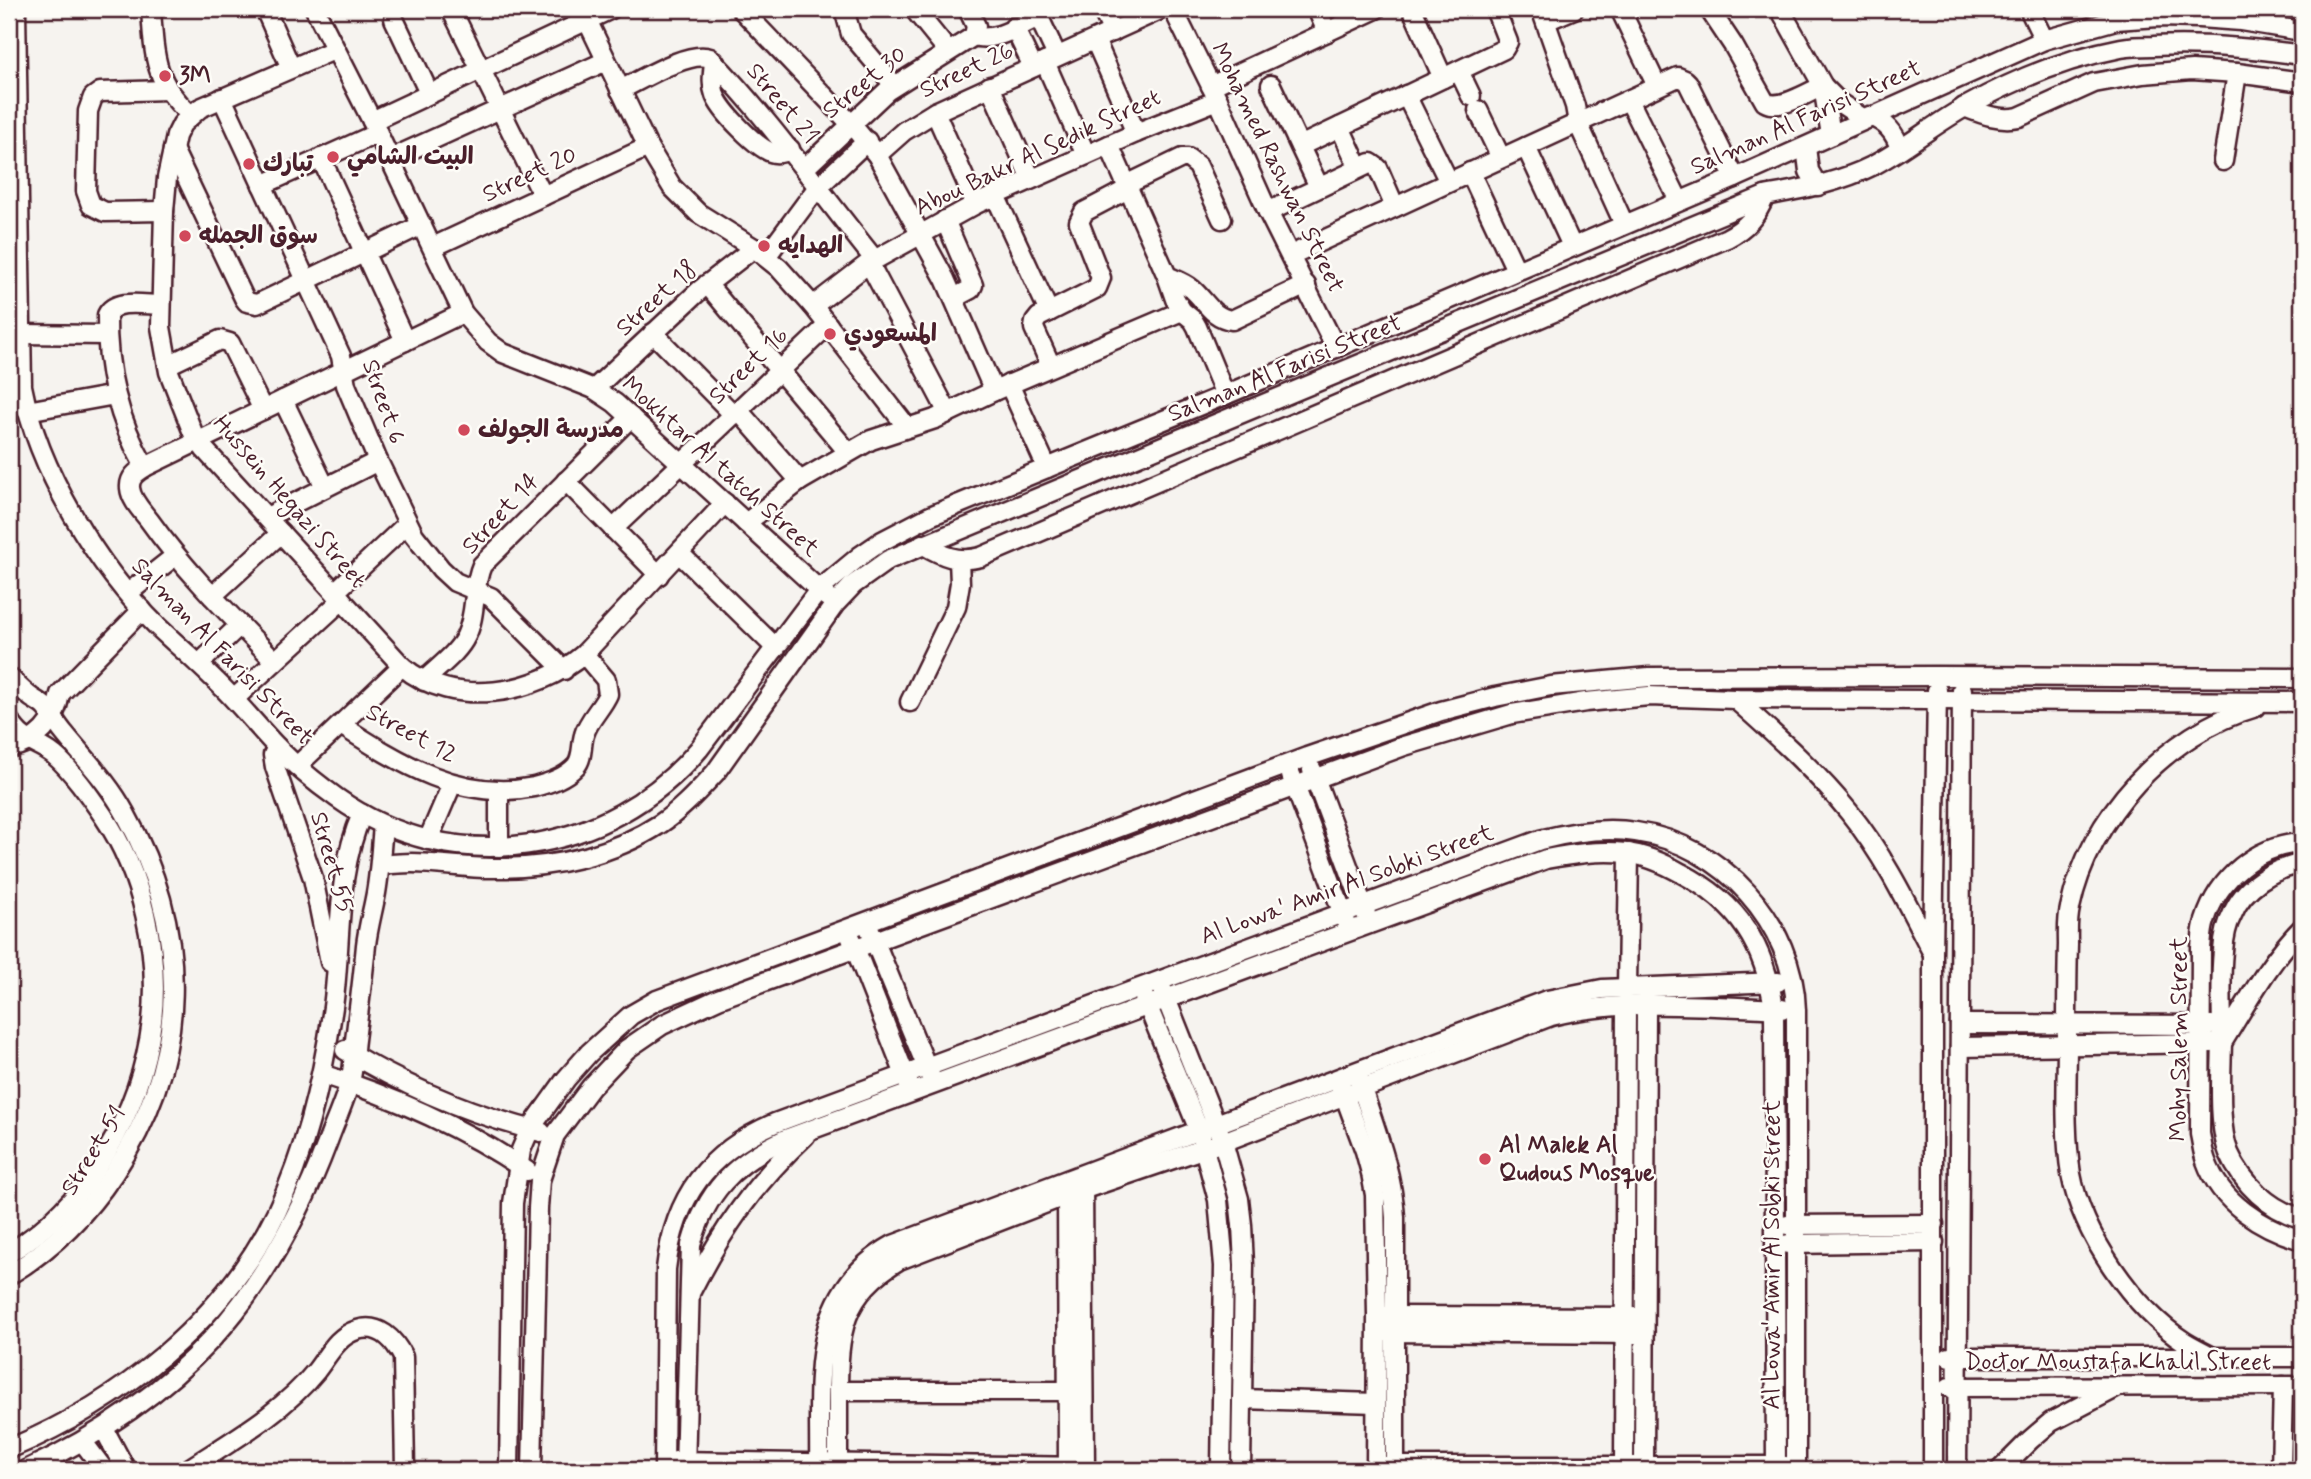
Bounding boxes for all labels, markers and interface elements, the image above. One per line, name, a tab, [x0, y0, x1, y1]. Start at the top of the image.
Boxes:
street label: Street 26	[915, 36, 1019, 106]
street label: Mohamed Rashwan Street	[1203, 38, 1351, 298]
street label: Street 30	[816, 40, 914, 126]
street label: Salman Al Farisi Street	[1686, 53, 1926, 183]
street label: Street 21	[739, 57, 825, 151]
place label: 3M	[179, 61, 211, 92]
marker: 3M	[157, 68, 173, 84]
street label: Abou Bakr Al Sedik Street	[910, 82, 1166, 224]
street label: Street 20	[478, 140, 582, 210]
place label: البيت الشامي	[347, 142, 474, 177]
place label: تبارك	[263, 149, 314, 180]
marker: البيت الشامي	[325, 149, 341, 165]
marker: تبارك	[241, 156, 257, 172]
place label: سوق الجمله	[199, 221, 318, 252]
marker: سوق الجمله	[177, 228, 193, 244]
place label: الهدايه	[778, 231, 843, 262]
marker: الهدايه	[756, 238, 772, 254]
street label: Street 18	[610, 254, 704, 344]
street label: Salman Al Farisi Street	[1164, 308, 1406, 430]
place label: المسعودي	[844, 319, 937, 351]
street label: Street 16	[703, 320, 795, 412]
marker: المسعودي	[822, 326, 838, 342]
street label: Street 6	[354, 356, 412, 448]
street label: Mokhtar Al tatch Street	[614, 370, 826, 564]
street label: Hussein Hegazi Street	[204, 409, 373, 596]
place label: مدرسة الجولف	[478, 415, 624, 446]
marker: مدرسة الجولف	[456, 422, 472, 438]
street label: Street 14	[455, 467, 547, 561]
street label: Salman Al Farisi Street	[124, 551, 320, 753]
street label: Street 12	[360, 697, 462, 771]
street label: Street 55	[302, 809, 360, 915]
street label: Al Lowa' Amir Al Sobki Street	[1196, 818, 1498, 952]
street label: Mohy Salem Street	[2164, 936, 2195, 1142]
street label: Street 51	[54, 1100, 134, 1202]
street label: Al Lowa' Amir Al Sobki Street	[1757, 1100, 1788, 1410]
place label: Al Malek Al Qudous Mosque	[1499, 1130, 1655, 1189]
marker: Al Malek Al Qudous Mosque	[1477, 1151, 1493, 1167]
street label: Doctor Moustafa Khalil Street	[1965, 1347, 2271, 1378]

